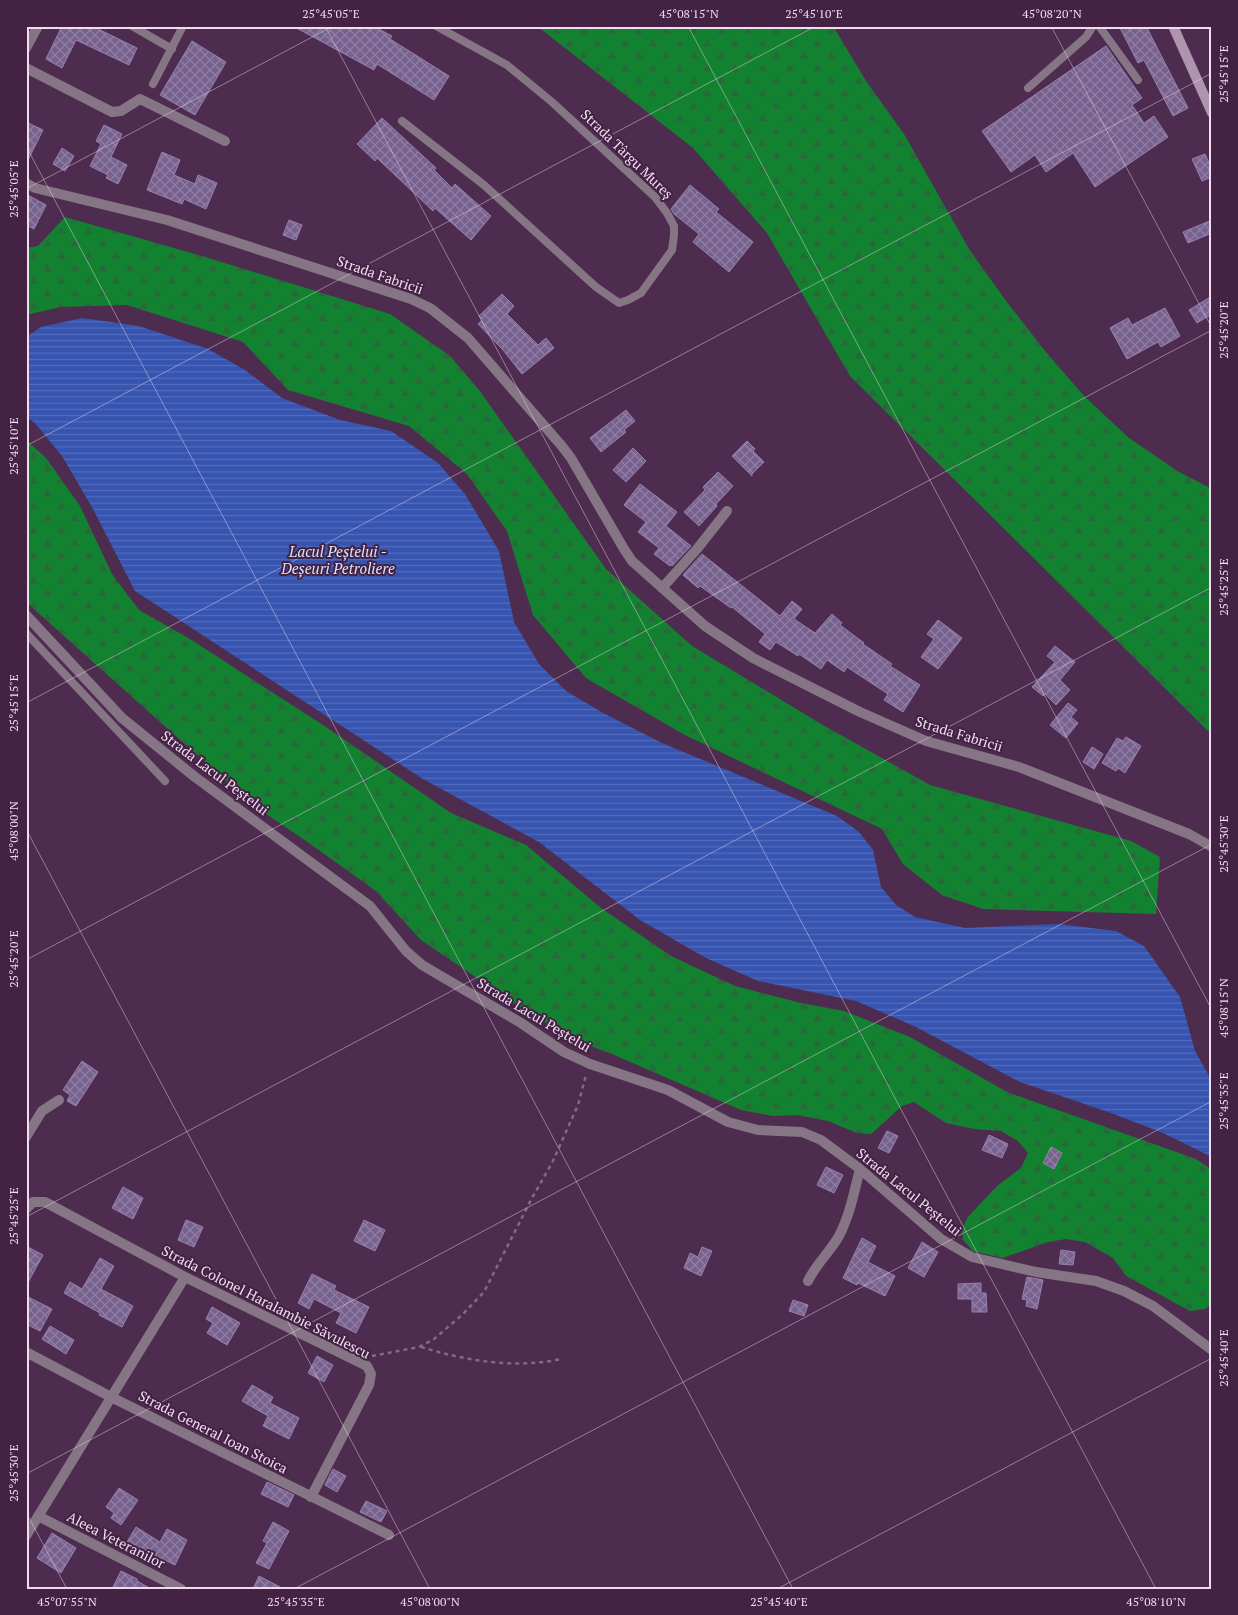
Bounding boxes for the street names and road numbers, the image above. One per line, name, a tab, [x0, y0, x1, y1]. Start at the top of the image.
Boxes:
street label: Strada Târgu Mureș	[577, 105, 678, 203]
street label: Strada Fabricii	[334, 251, 426, 298]
street label: Strada Fabricii	[913, 711, 1005, 756]
street label: Strada Lacul Peștelui	[158, 726, 273, 819]
street label: Strada Lacul Peștelui	[474, 973, 595, 1056]
street label: Strada Lacul Peștelui	[853, 1143, 966, 1240]
street label: Strada Colonel Haralambie Săvulescu	[159, 1240, 374, 1363]
street label: Strada General Ioan Stoica	[135, 1386, 291, 1478]
street label: Aleea Veteranilor	[64, 1507, 169, 1573]

